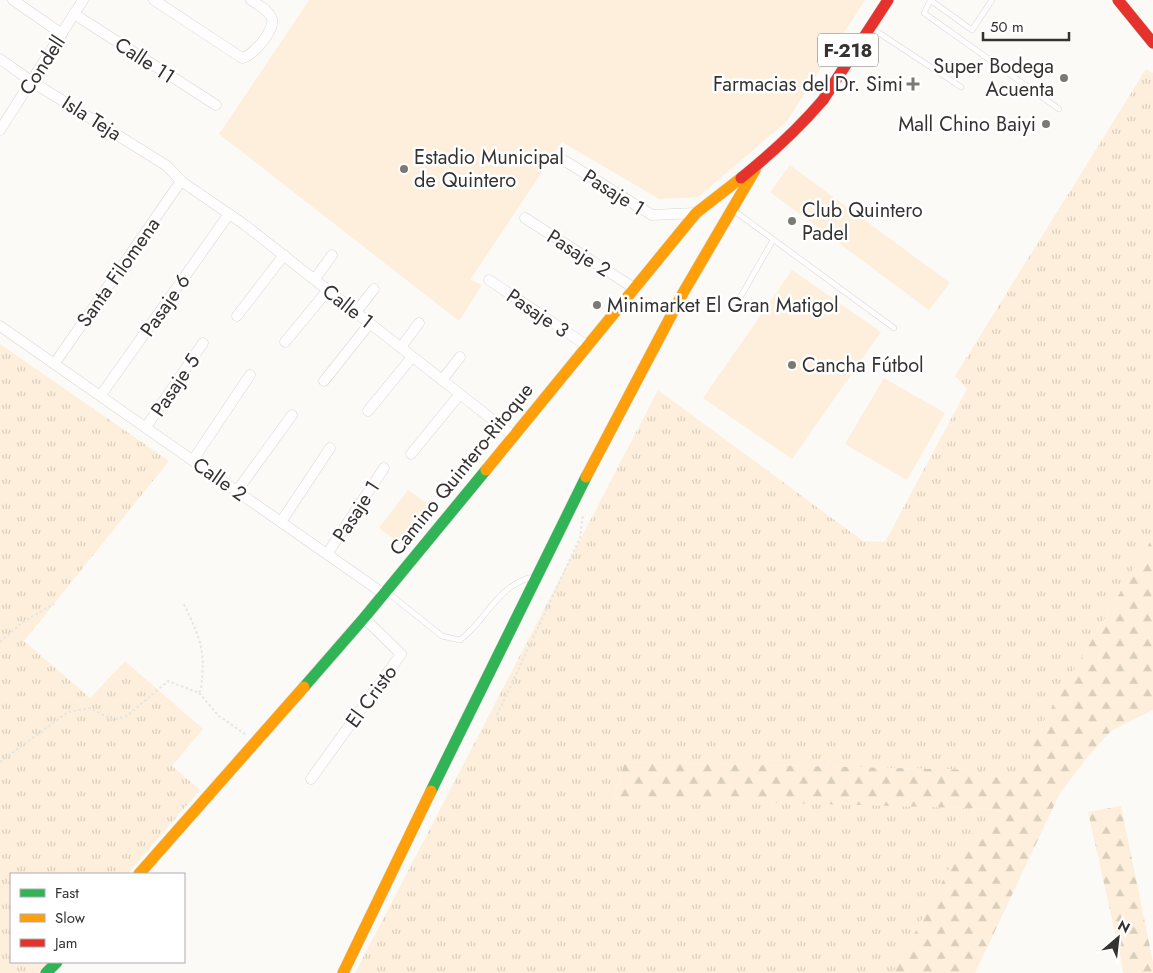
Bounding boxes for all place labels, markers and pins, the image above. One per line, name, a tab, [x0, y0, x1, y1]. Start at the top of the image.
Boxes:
place label: Super Bodega Acuenta	[933, 52, 1054, 104]
place label: Farmacias del Dr. Simi	[713, 70, 903, 99]
marker: Super Bodega Acuenta	[1058, 72, 1070, 84]
marker: Farmacias del Dr. Simi	[907, 78, 919, 90]
place label: Mall Chino Baiyi	[898, 110, 1036, 139]
marker: Mall Chino Baiyi	[1040, 118, 1052, 130]
place label: Estadio Municipal de Quintero	[414, 143, 564, 195]
marker: Estadio Municipal de Quintero	[398, 163, 410, 175]
place label: Club Quintero Padel	[802, 196, 923, 248]
marker: Club Quintero Padel	[786, 215, 798, 227]
place label: Minimarket El Gran Matigol	[607, 291, 839, 320]
marker: Minimarket El Gran Matigol	[591, 299, 603, 311]
place label: Cancha Fútbol	[802, 351, 924, 380]
marker: Cancha Fútbol	[786, 359, 798, 371]

